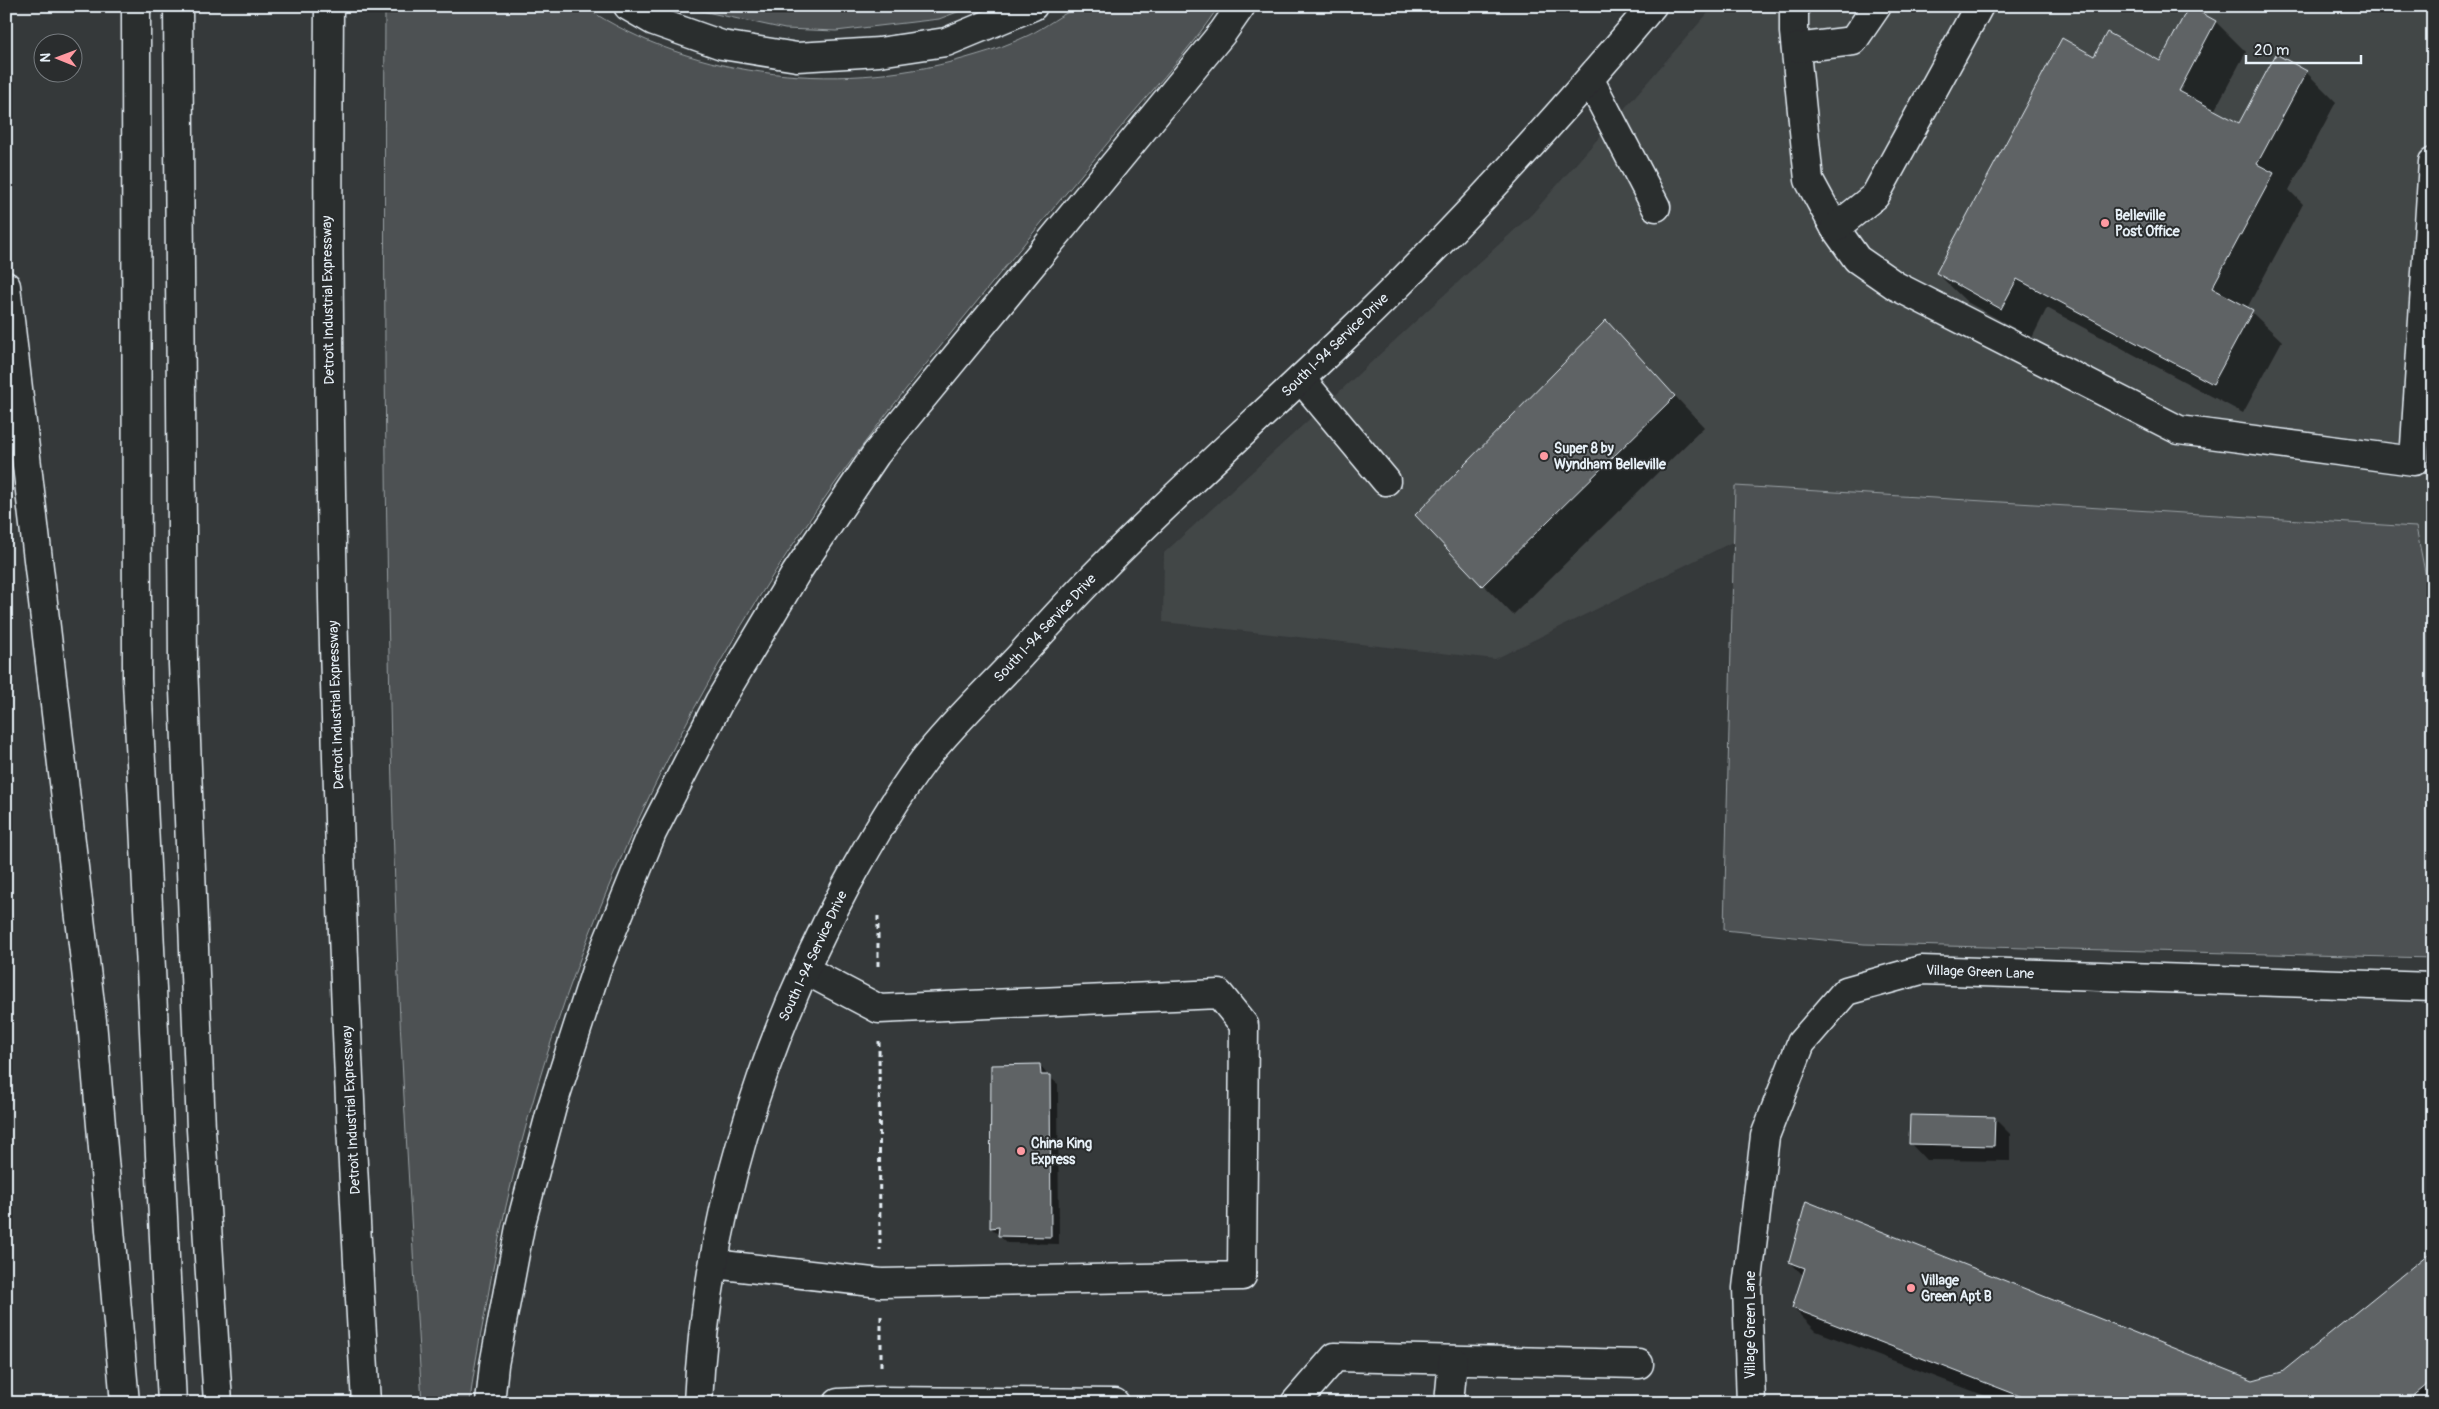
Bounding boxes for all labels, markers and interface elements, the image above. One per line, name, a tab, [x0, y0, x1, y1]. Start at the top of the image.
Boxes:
north arrow	[32, 32, 82, 82]
scale bar	[2246, 32, 2362, 64]
text: 20 m	[2254, 41, 2289, 60]
text: N	[37, 53, 54, 63]
place label: Belleville Post Office	[2115, 207, 2181, 240]
street label: Detroit Industrial Expressway	[318, 215, 338, 385]
marker: Belleville Post Office	[2099, 217, 2111, 229]
street label: South I-94 Service Drive	[1278, 289, 1392, 400]
place label: Super 8 by Wyndham Belleville	[1554, 440, 1667, 473]
marker: Super 8 by Wyndham Belleville	[1538, 450, 1550, 462]
street label: South I-94 Service Drive	[990, 570, 1100, 686]
street label: Detroit Industrial Expressway	[325, 620, 347, 790]
street label: South I-94 Service Drive	[775, 888, 851, 1024]
street label: Village Green Lane	[1926, 962, 2035, 982]
street label: Detroit Industrial Expressway	[338, 1025, 364, 1195]
place label: China King Express	[1031, 1135, 1092, 1168]
marker: China King Express	[1015, 1145, 1027, 1157]
street label: Village Green Lane	[1742, 1271, 1759, 1379]
place label: Village Green Apt B	[1921, 1272, 1992, 1305]
marker: Village Green Apt B	[1905, 1282, 1917, 1294]

